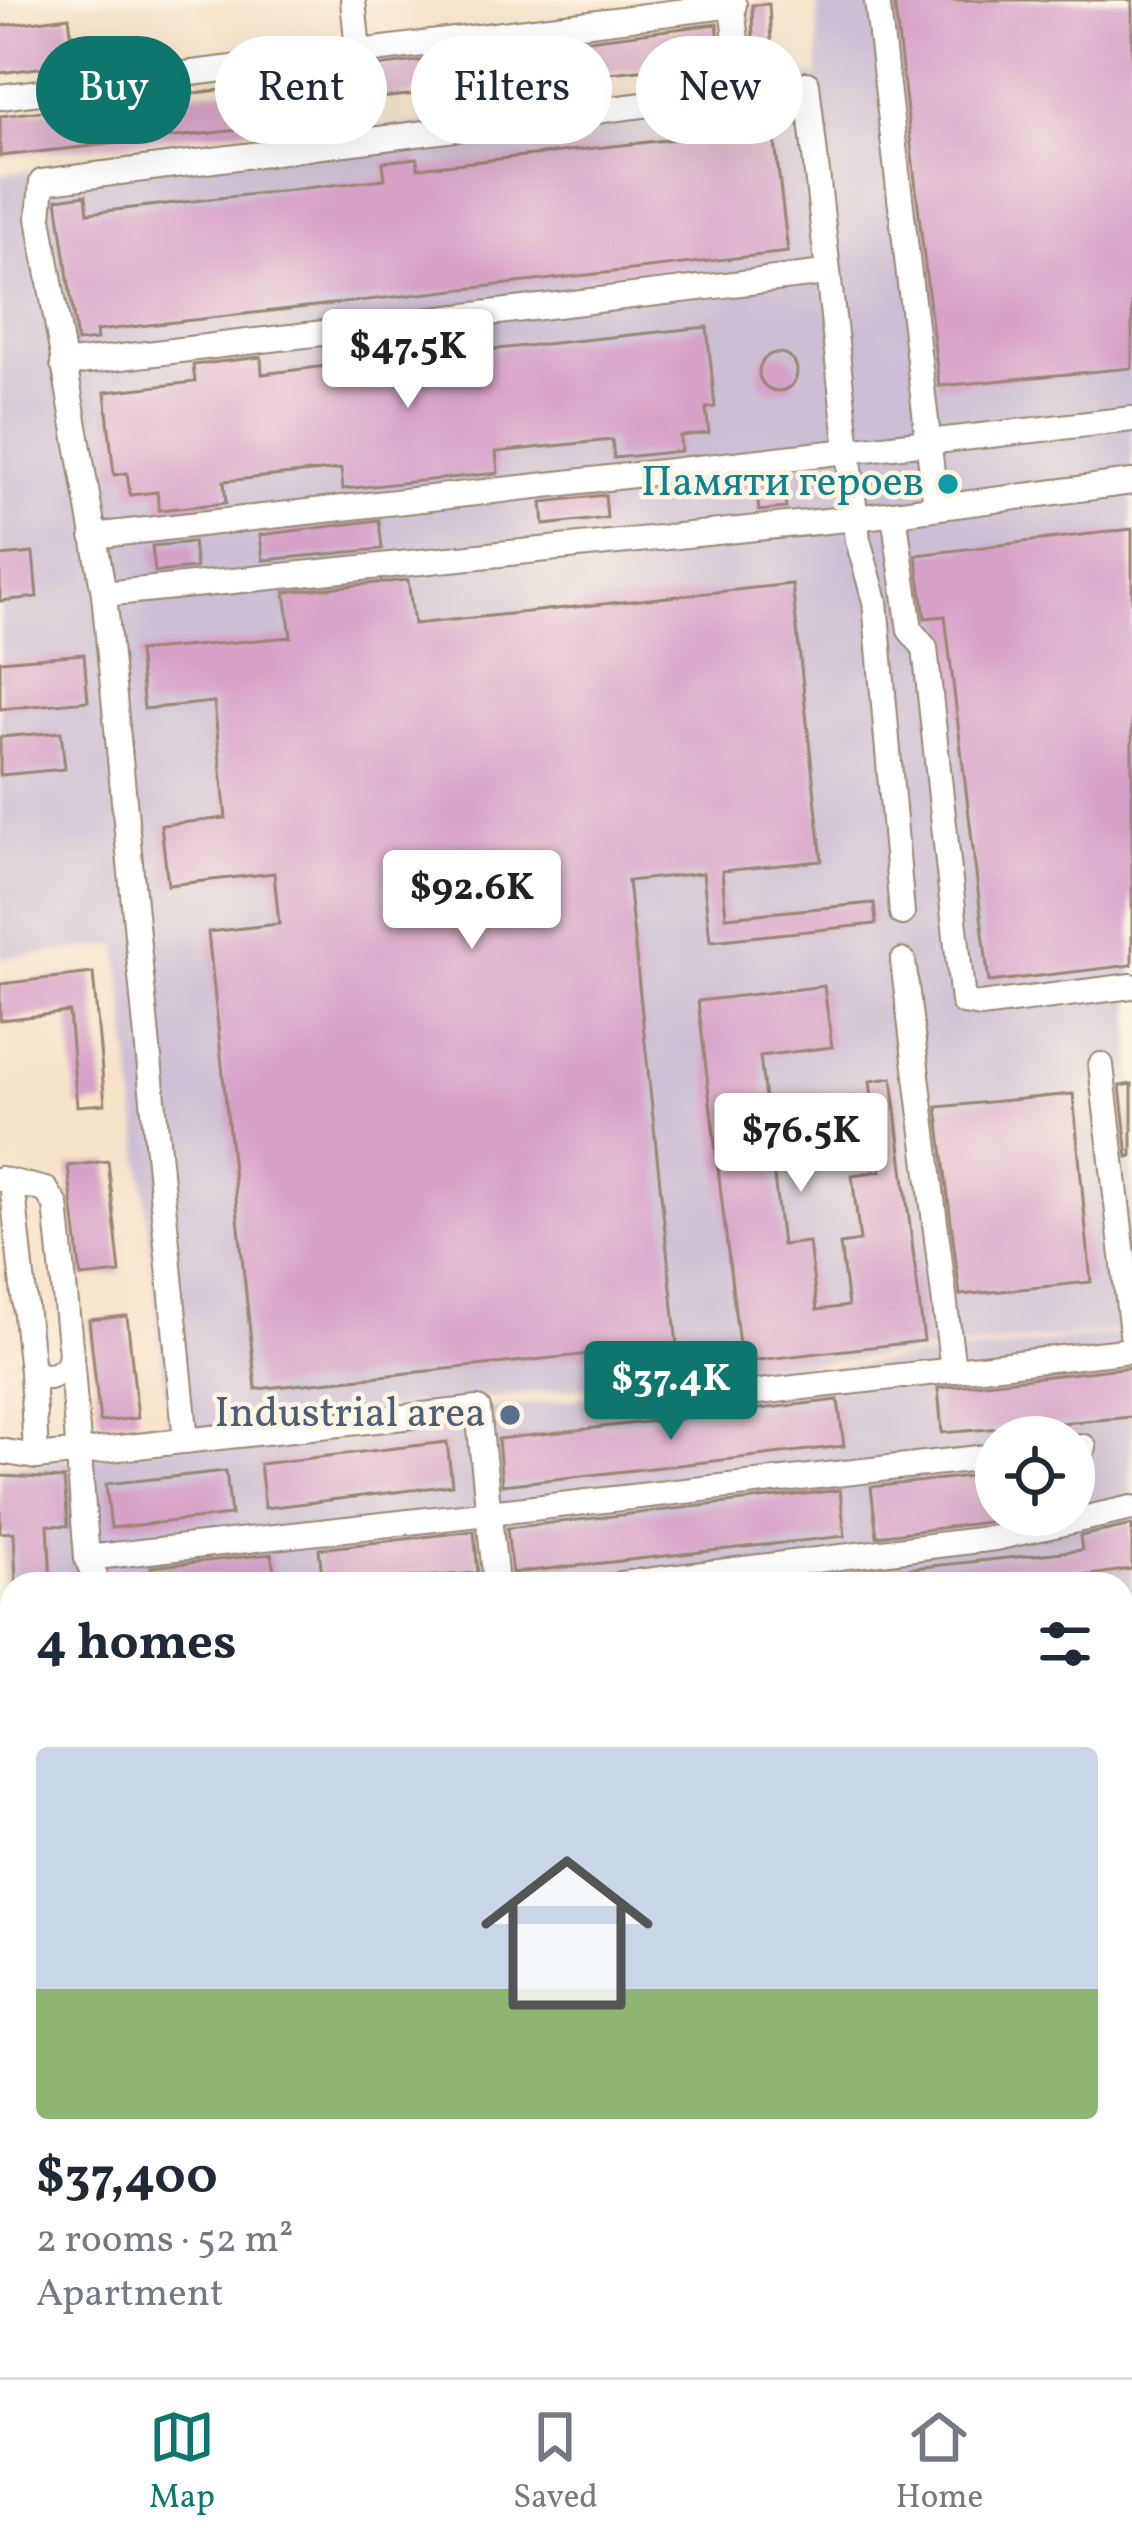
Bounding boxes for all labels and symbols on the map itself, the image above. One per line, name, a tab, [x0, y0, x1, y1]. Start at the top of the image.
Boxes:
pin: $47.5K	[310, 309, 506, 411]
place label: Памяти героев	[641, 455, 924, 514]
marker: Памяти героев	[935, 471, 961, 497]
pin: $92.6K	[374, 850, 570, 952]
pin: $76.5K	[703, 1093, 899, 1195]
pin: $37.4K	[573, 1341, 769, 1443]
place label: Industrial area	[215, 1386, 486, 1445]
marker: Industrial area	[497, 1402, 523, 1428]

